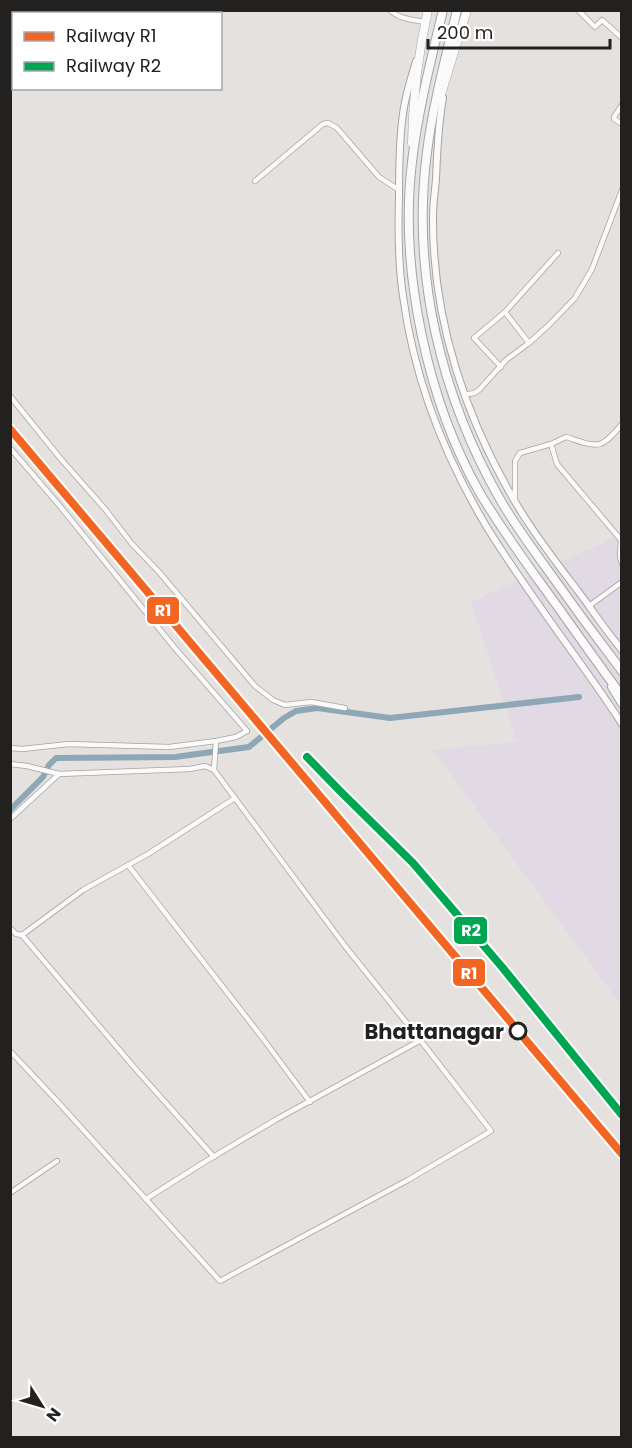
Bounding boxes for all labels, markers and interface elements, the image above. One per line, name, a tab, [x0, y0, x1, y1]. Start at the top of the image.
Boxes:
legend	[12, 12, 222, 90]
scale bar	[428, 12, 610, 50]
text: 200 m	[437, 20, 493, 45]
text: Railway R1	[66, 23, 157, 48]
text: Railway R2	[66, 53, 161, 78]
line badge: R1	[146, 596, 180, 625]
text: R1	[155, 599, 171, 622]
line badge: R2	[453, 916, 488, 945]
text: R2	[461, 919, 481, 942]
line badge: R1	[452, 958, 486, 987]
text: R1	[461, 962, 477, 985]
place label: Bhattanagar	[365, 1017, 504, 1046]
marker: Bhattanagar	[509, 1022, 527, 1040]
north arrow	[12, 1376, 72, 1436]
text: N	[41, 1403, 66, 1426]

